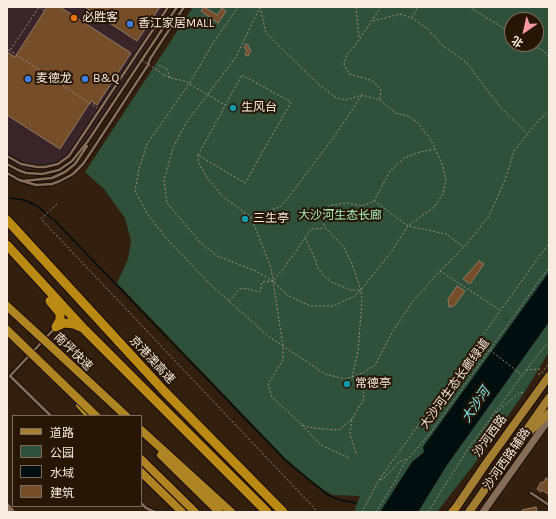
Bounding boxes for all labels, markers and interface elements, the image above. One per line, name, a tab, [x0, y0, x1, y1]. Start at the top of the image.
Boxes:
place label: 必胜客	[82, 11, 118, 25]
north arrow	[504, 12, 544, 52]
marker: 必胜客	[69, 13, 79, 23]
place label: 香江家居MALL	[138, 17, 214, 31]
marker: 香江家居MALL	[125, 19, 135, 29]
text: 北	[509, 33, 526, 50]
place label: 麦德龙	[36, 72, 72, 86]
place label: B&Q	[93, 72, 119, 86]
marker: 麦德龙	[23, 74, 33, 84]
marker: B&Q	[80, 74, 90, 84]
place label: 生风台	[241, 101, 277, 115]
marker: 生风台	[228, 103, 238, 113]
park label: 大沙河生态长廊	[298, 209, 382, 223]
place label: 三生亭	[253, 212, 289, 226]
marker: 三生亭	[240, 214, 250, 224]
street label: 南坪快速	[51, 330, 95, 374]
street label: 京港澳高速	[126, 333, 178, 387]
street label: 大沙河生态长廊绿道	[417, 336, 493, 432]
place label: 常德亭	[355, 377, 391, 391]
marker: 常德亭	[342, 379, 352, 389]
water label: 大沙河	[459, 384, 493, 426]
street label: 沙河西路	[470, 412, 510, 460]
legend	[12, 415, 142, 507]
street label: 沙河西路辅路	[480, 425, 534, 493]
text: 道路	[50, 426, 74, 440]
text: 公园	[50, 446, 74, 460]
text: 水域	[50, 466, 74, 480]
text: 建筑	[50, 486, 74, 500]

